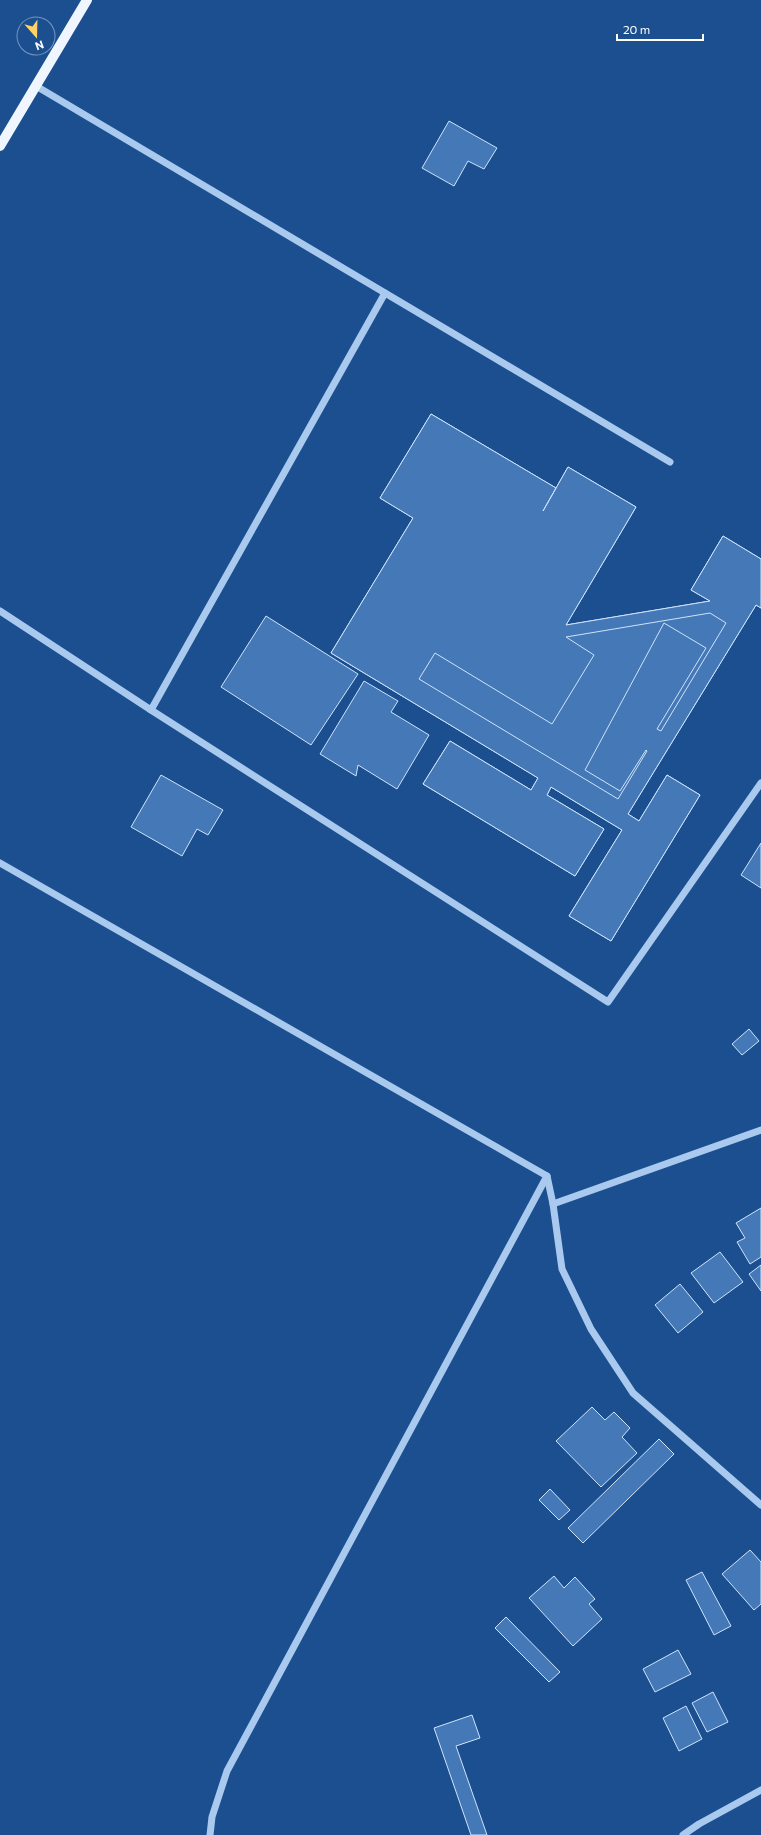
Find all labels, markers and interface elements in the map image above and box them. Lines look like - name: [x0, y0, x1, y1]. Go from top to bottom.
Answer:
- north arrow: [16, 16, 56, 56]
- scale bar: [617, 16, 703, 42]
- text: 20 m: [623, 22, 650, 36]
- text: N: [33, 38, 46, 53]

